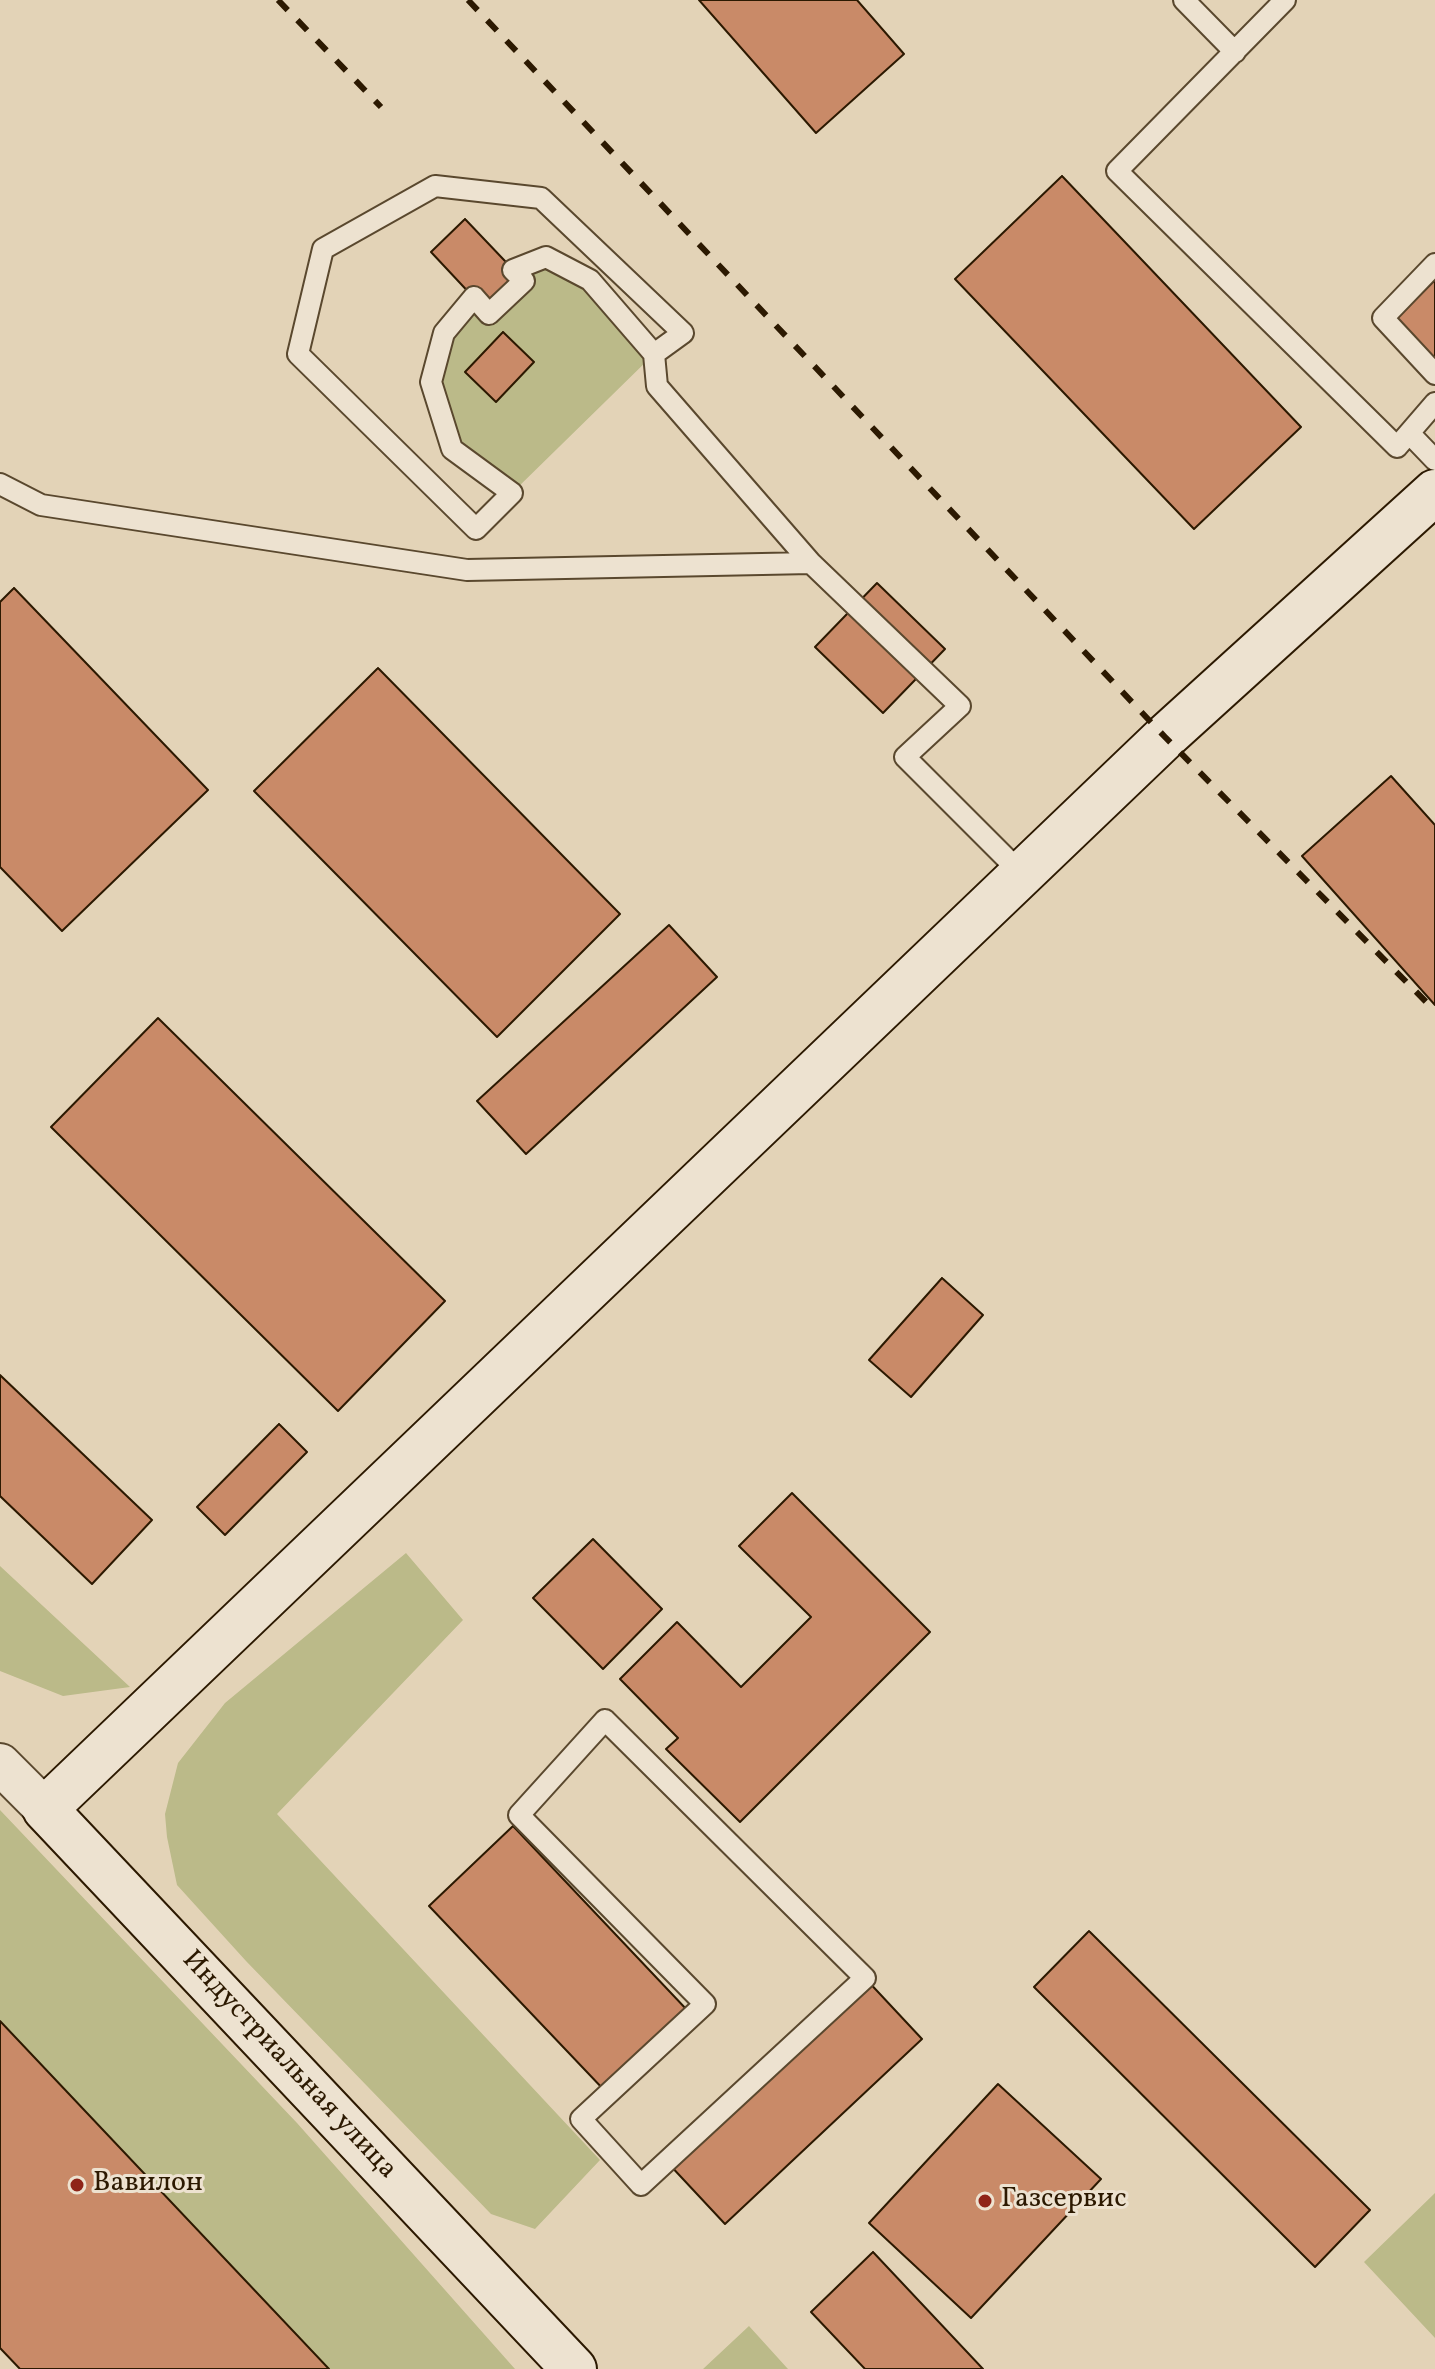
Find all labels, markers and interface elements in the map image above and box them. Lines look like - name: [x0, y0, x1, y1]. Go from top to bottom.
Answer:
- street label: Индустриальная улица: [173, 1945, 403, 2187]
- place label: Вавилон: [93, 2168, 203, 2202]
- marker: Вавилон: [68, 2176, 86, 2194]
- place label: Газсервис: [1001, 2184, 1127, 2218]
- marker: Газсервис: [976, 2192, 994, 2210]

